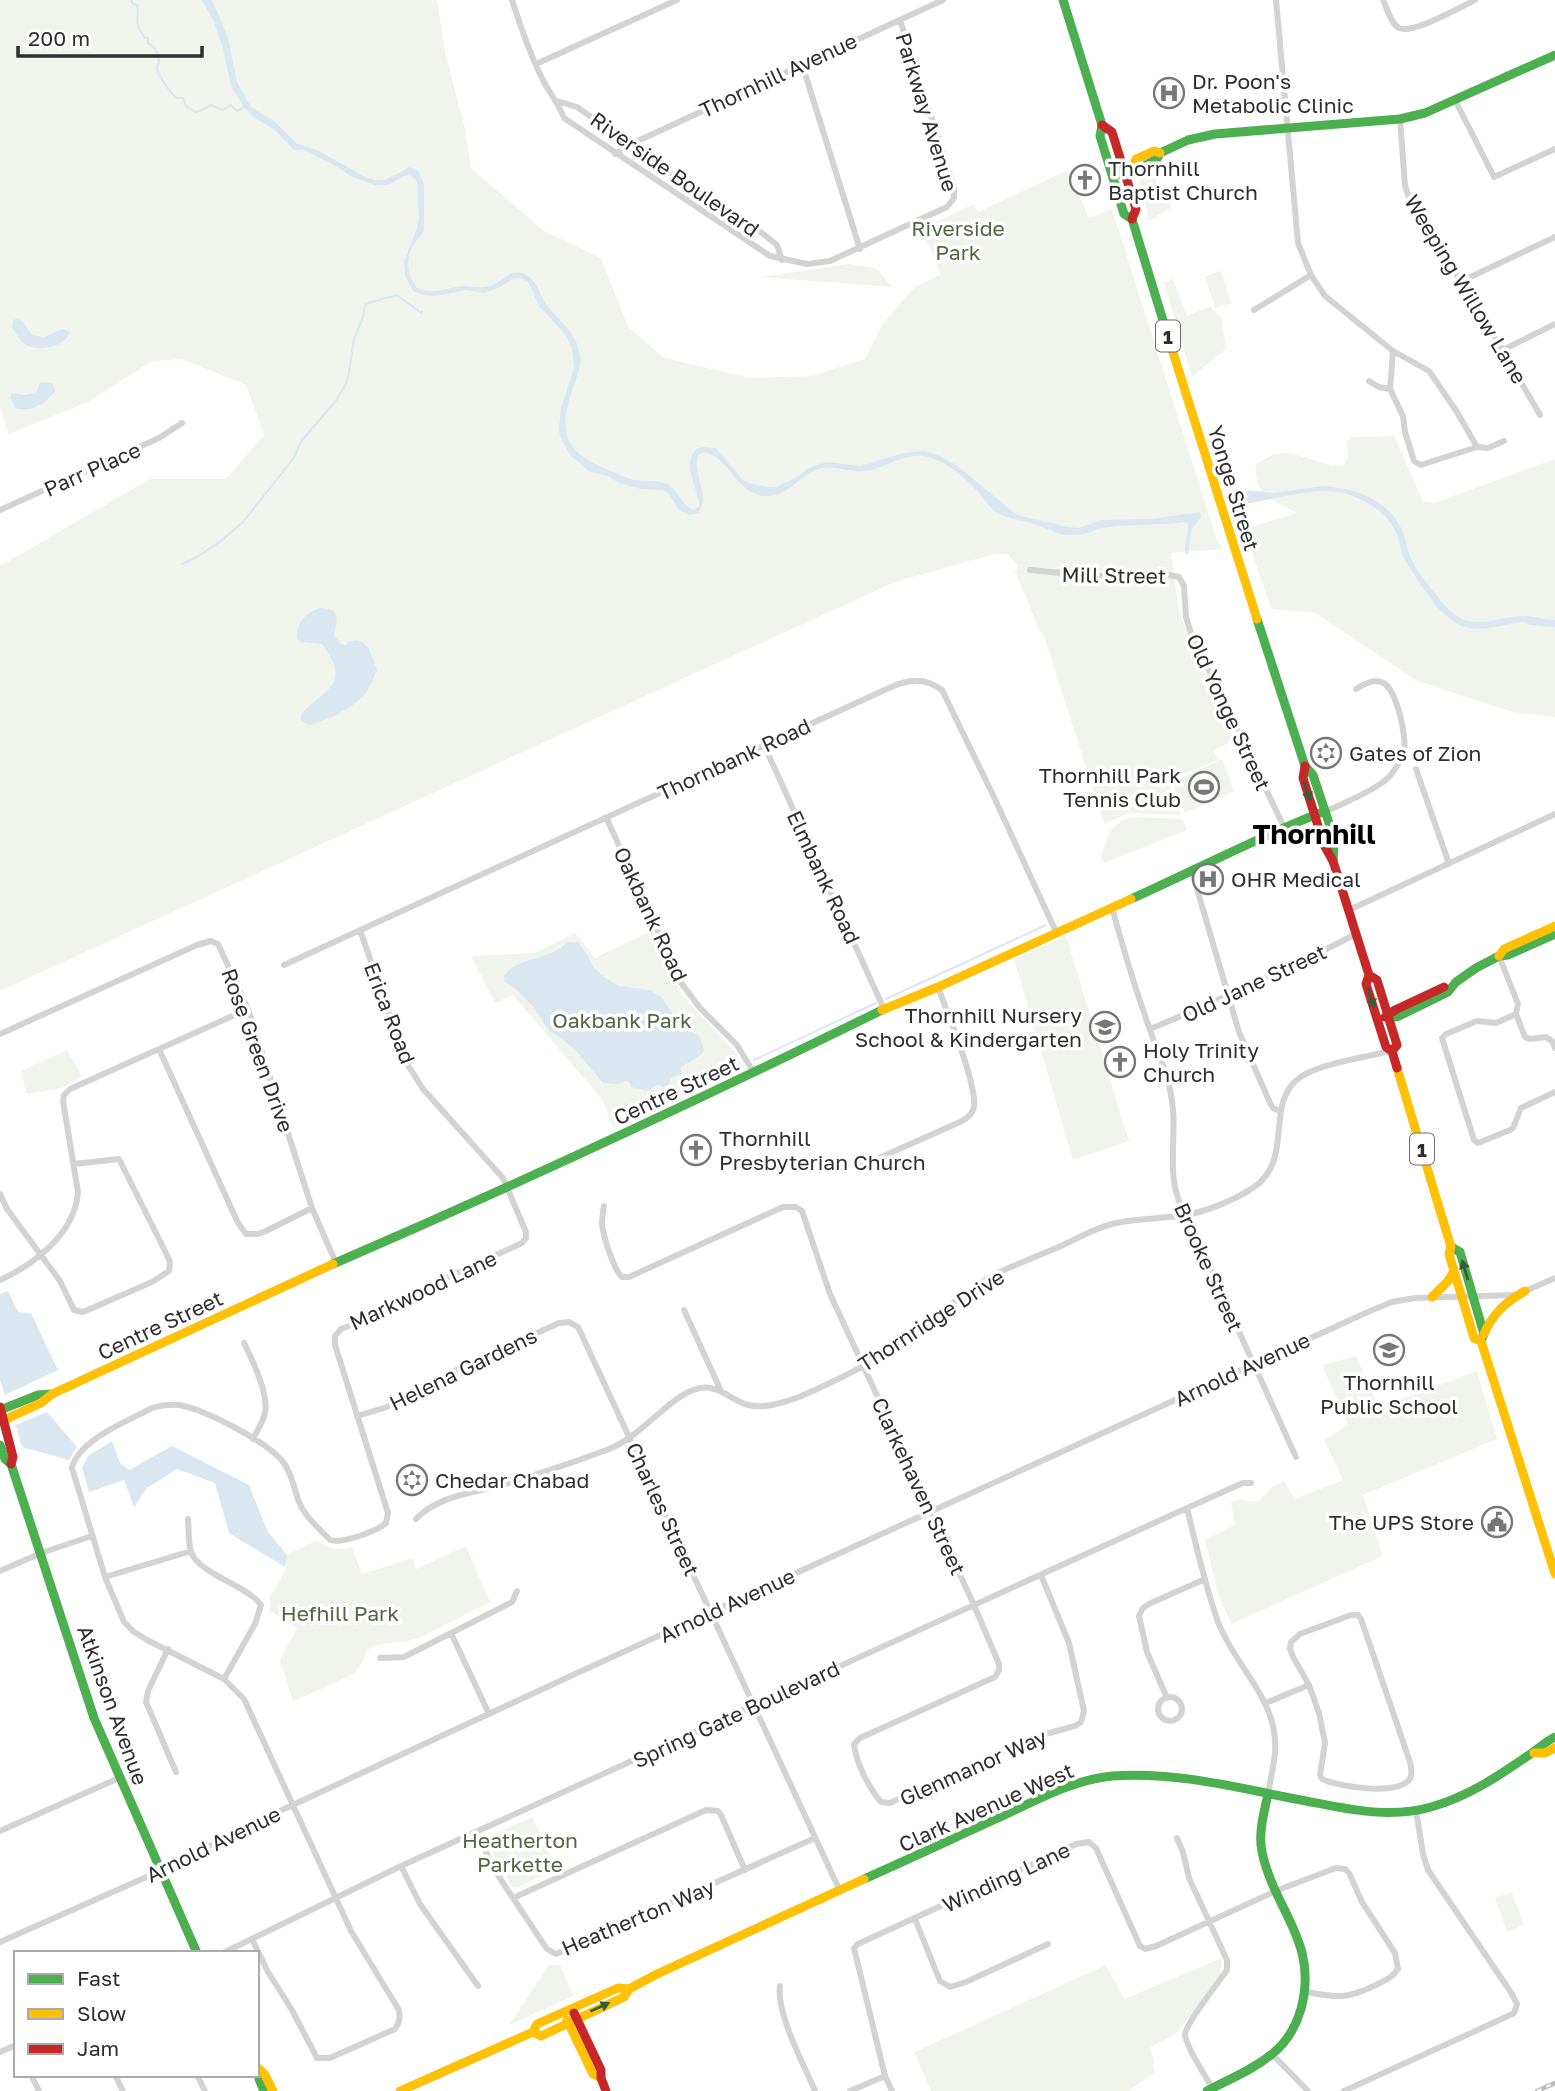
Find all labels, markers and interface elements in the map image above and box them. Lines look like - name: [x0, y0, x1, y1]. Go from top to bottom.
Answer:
- scale bar: [18, 14, 201, 58]
- text: 200 m: [28, 25, 90, 51]
- street label: Thornhill Avenue: [695, 27, 861, 123]
- street label: Parkway Avenue: [890, 29, 964, 195]
- place label: Dr. Poon's Metabolic Clinic: [1192, 68, 1354, 118]
- hospital icon: Dr. Poon's Metabolic Clinic: [1152, 76, 1186, 110]
- street label: Riverside Boulevard: [586, 106, 764, 242]
- place label: Thornhill Baptist Church: [1108, 155, 1258, 205]
- church icon: Thornhill Baptist Church: [1068, 163, 1102, 197]
- street label: Weeping Willow Lane: [1399, 190, 1533, 388]
- park label: Riverside Park: [911, 215, 1005, 265]
- road number: 1: [1156, 320, 1180, 352]
- street label: Yonge Street: [1203, 422, 1265, 554]
- street label: Parr Place: [40, 436, 144, 502]
- street label: Mill Street: [1062, 561, 1166, 589]
- street label: Old Yonge Street: [1181, 629, 1277, 795]
- street label: Thornbank Road: [653, 712, 815, 806]
- synagogue icon: Gates of Zion: [1309, 736, 1343, 770]
- place label: Gates of Zion: [1349, 740, 1481, 766]
- place label: Thornhill Park Tennis Club: [1039, 762, 1181, 812]
- sports icon: Thornhill Park Tennis Club: [1187, 770, 1221, 804]
- one-way arrow: [1302, 780, 1312, 801]
- street label: Elmbank Road: [782, 806, 866, 948]
- district label: Thornhill: [1252, 817, 1376, 850]
- street label: Oakbank Road: [608, 843, 694, 985]
- hospital icon: OHR Medical: [1191, 862, 1225, 896]
- place label: OHR Medical: [1231, 866, 1361, 892]
- street label: Old Jane Street: [1178, 938, 1330, 1028]
- street label: Erica Road: [359, 959, 421, 1067]
- street label: Rose Green Drive: [216, 964, 300, 1136]
- one-way arrow: [1366, 987, 1376, 1008]
- place label: Thornhill Nursery School & Kindergarten: [855, 1002, 1082, 1052]
- park label: Oakbank Park: [552, 1007, 692, 1033]
- school or university icon: Thornhill Nursery School & Kindergarten: [1088, 1010, 1122, 1044]
- place label: Holy Trinity Church: [1143, 1037, 1259, 1087]
- church icon: Holy Trinity Church: [1103, 1045, 1137, 1079]
- street label: Centre Street: [609, 1050, 743, 1130]
- place label: Thornhill Presbyterian Church: [719, 1125, 926, 1175]
- church icon: Thornhill Presbyterian Church: [679, 1133, 713, 1167]
- road number: 1: [1410, 1134, 1434, 1164]
- street label: Brooke Street: [1169, 1199, 1249, 1335]
- street label: Markwood Lane: [345, 1245, 501, 1335]
- one-way arrow: [1460, 1259, 1470, 1280]
- street label: Thornridge Drive: [853, 1263, 1009, 1377]
- street label: Centre Street: [93, 1285, 227, 1365]
- street label: Helena Gardens: [385, 1322, 541, 1416]
- street label: Arnold Avenue: [1170, 1326, 1314, 1412]
- school or university icon: Thornhill Public School: [1372, 1333, 1406, 1367]
- place label: Thornhill Public School: [1320, 1369, 1458, 1419]
- street label: Clarkehaven Street: [866, 1393, 972, 1579]
- street label: Charles Street: [621, 1438, 705, 1580]
- synagogue icon: Chedar Chabad: [395, 1463, 429, 1497]
- place label: Chedar Chabad: [435, 1467, 589, 1493]
- public building icon: The UPS Store: [1480, 1505, 1514, 1539]
- place label: The UPS Store: [1329, 1509, 1474, 1535]
- street label: Arnold Avenue: [655, 1562, 799, 1648]
- park label: Hefhill Park: [281, 1600, 399, 1626]
- street label: Atkinson Avenue: [72, 1622, 154, 1788]
- street label: Spring Gate Boulevard: [629, 1655, 843, 1773]
- street label: Glenmanor Way: [895, 1723, 1051, 1811]
- street label: Clark Avenue West: [895, 1757, 1077, 1857]
- street label: Arnold Avenue: [141, 1800, 285, 1888]
- park label: Heatherton Parkette: [462, 1827, 578, 1877]
- street label: Winding Lane: [938, 1836, 1074, 1918]
- street label: Heatherton Way: [558, 1873, 719, 1961]
- legend: [14, 1951, 259, 2077]
- text: Fast: [77, 1965, 120, 1991]
- text: Slow: [77, 2000, 126, 2026]
- one-way arrow: [590, 2002, 610, 2013]
- text: Jam: [77, 2035, 119, 2061]

